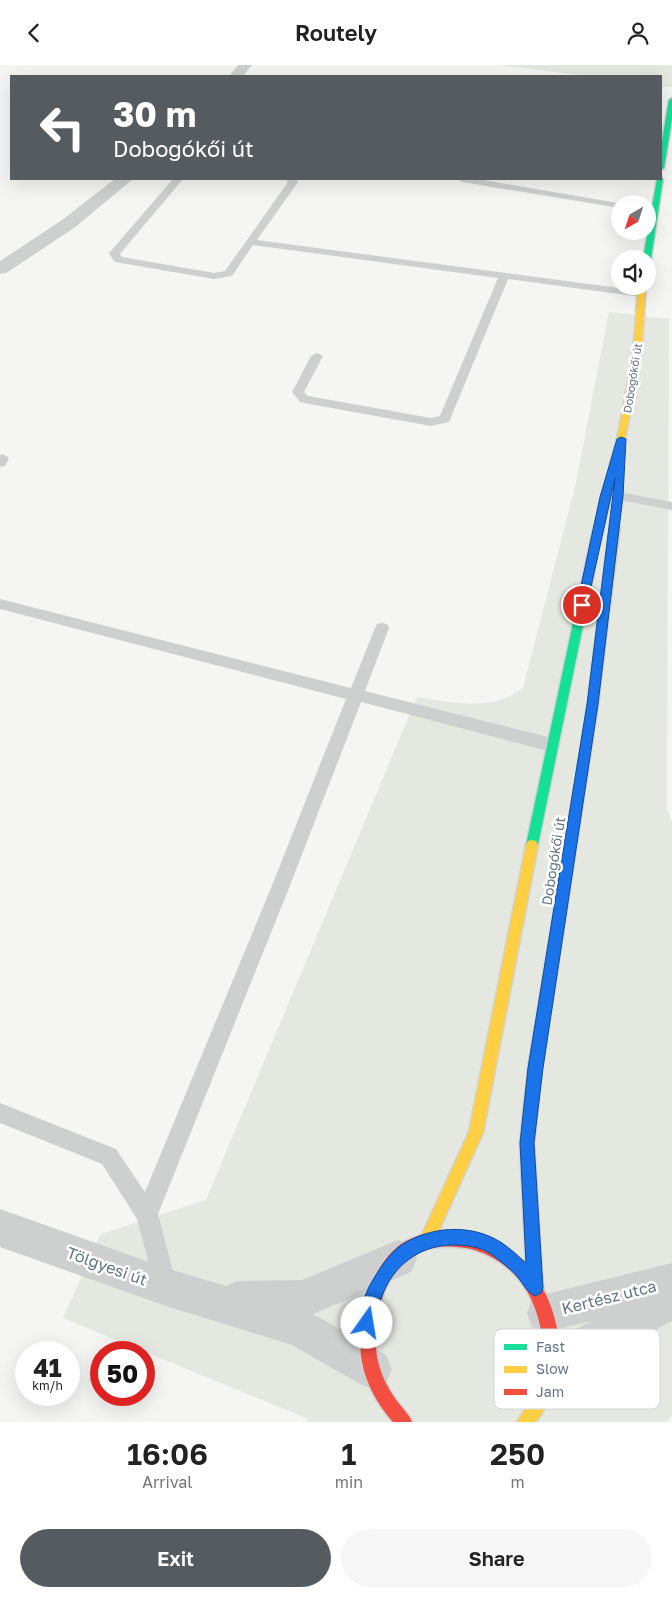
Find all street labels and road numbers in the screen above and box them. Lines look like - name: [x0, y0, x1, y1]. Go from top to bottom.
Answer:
- street label: Dobogókői út: [620, 342, 644, 414]
- street label: Dobogókői út: [538, 815, 568, 907]
- street label: Tölgyesi út: [64, 1242, 150, 1290]
- street label: Kertész utca: [560, 1276, 658, 1318]

